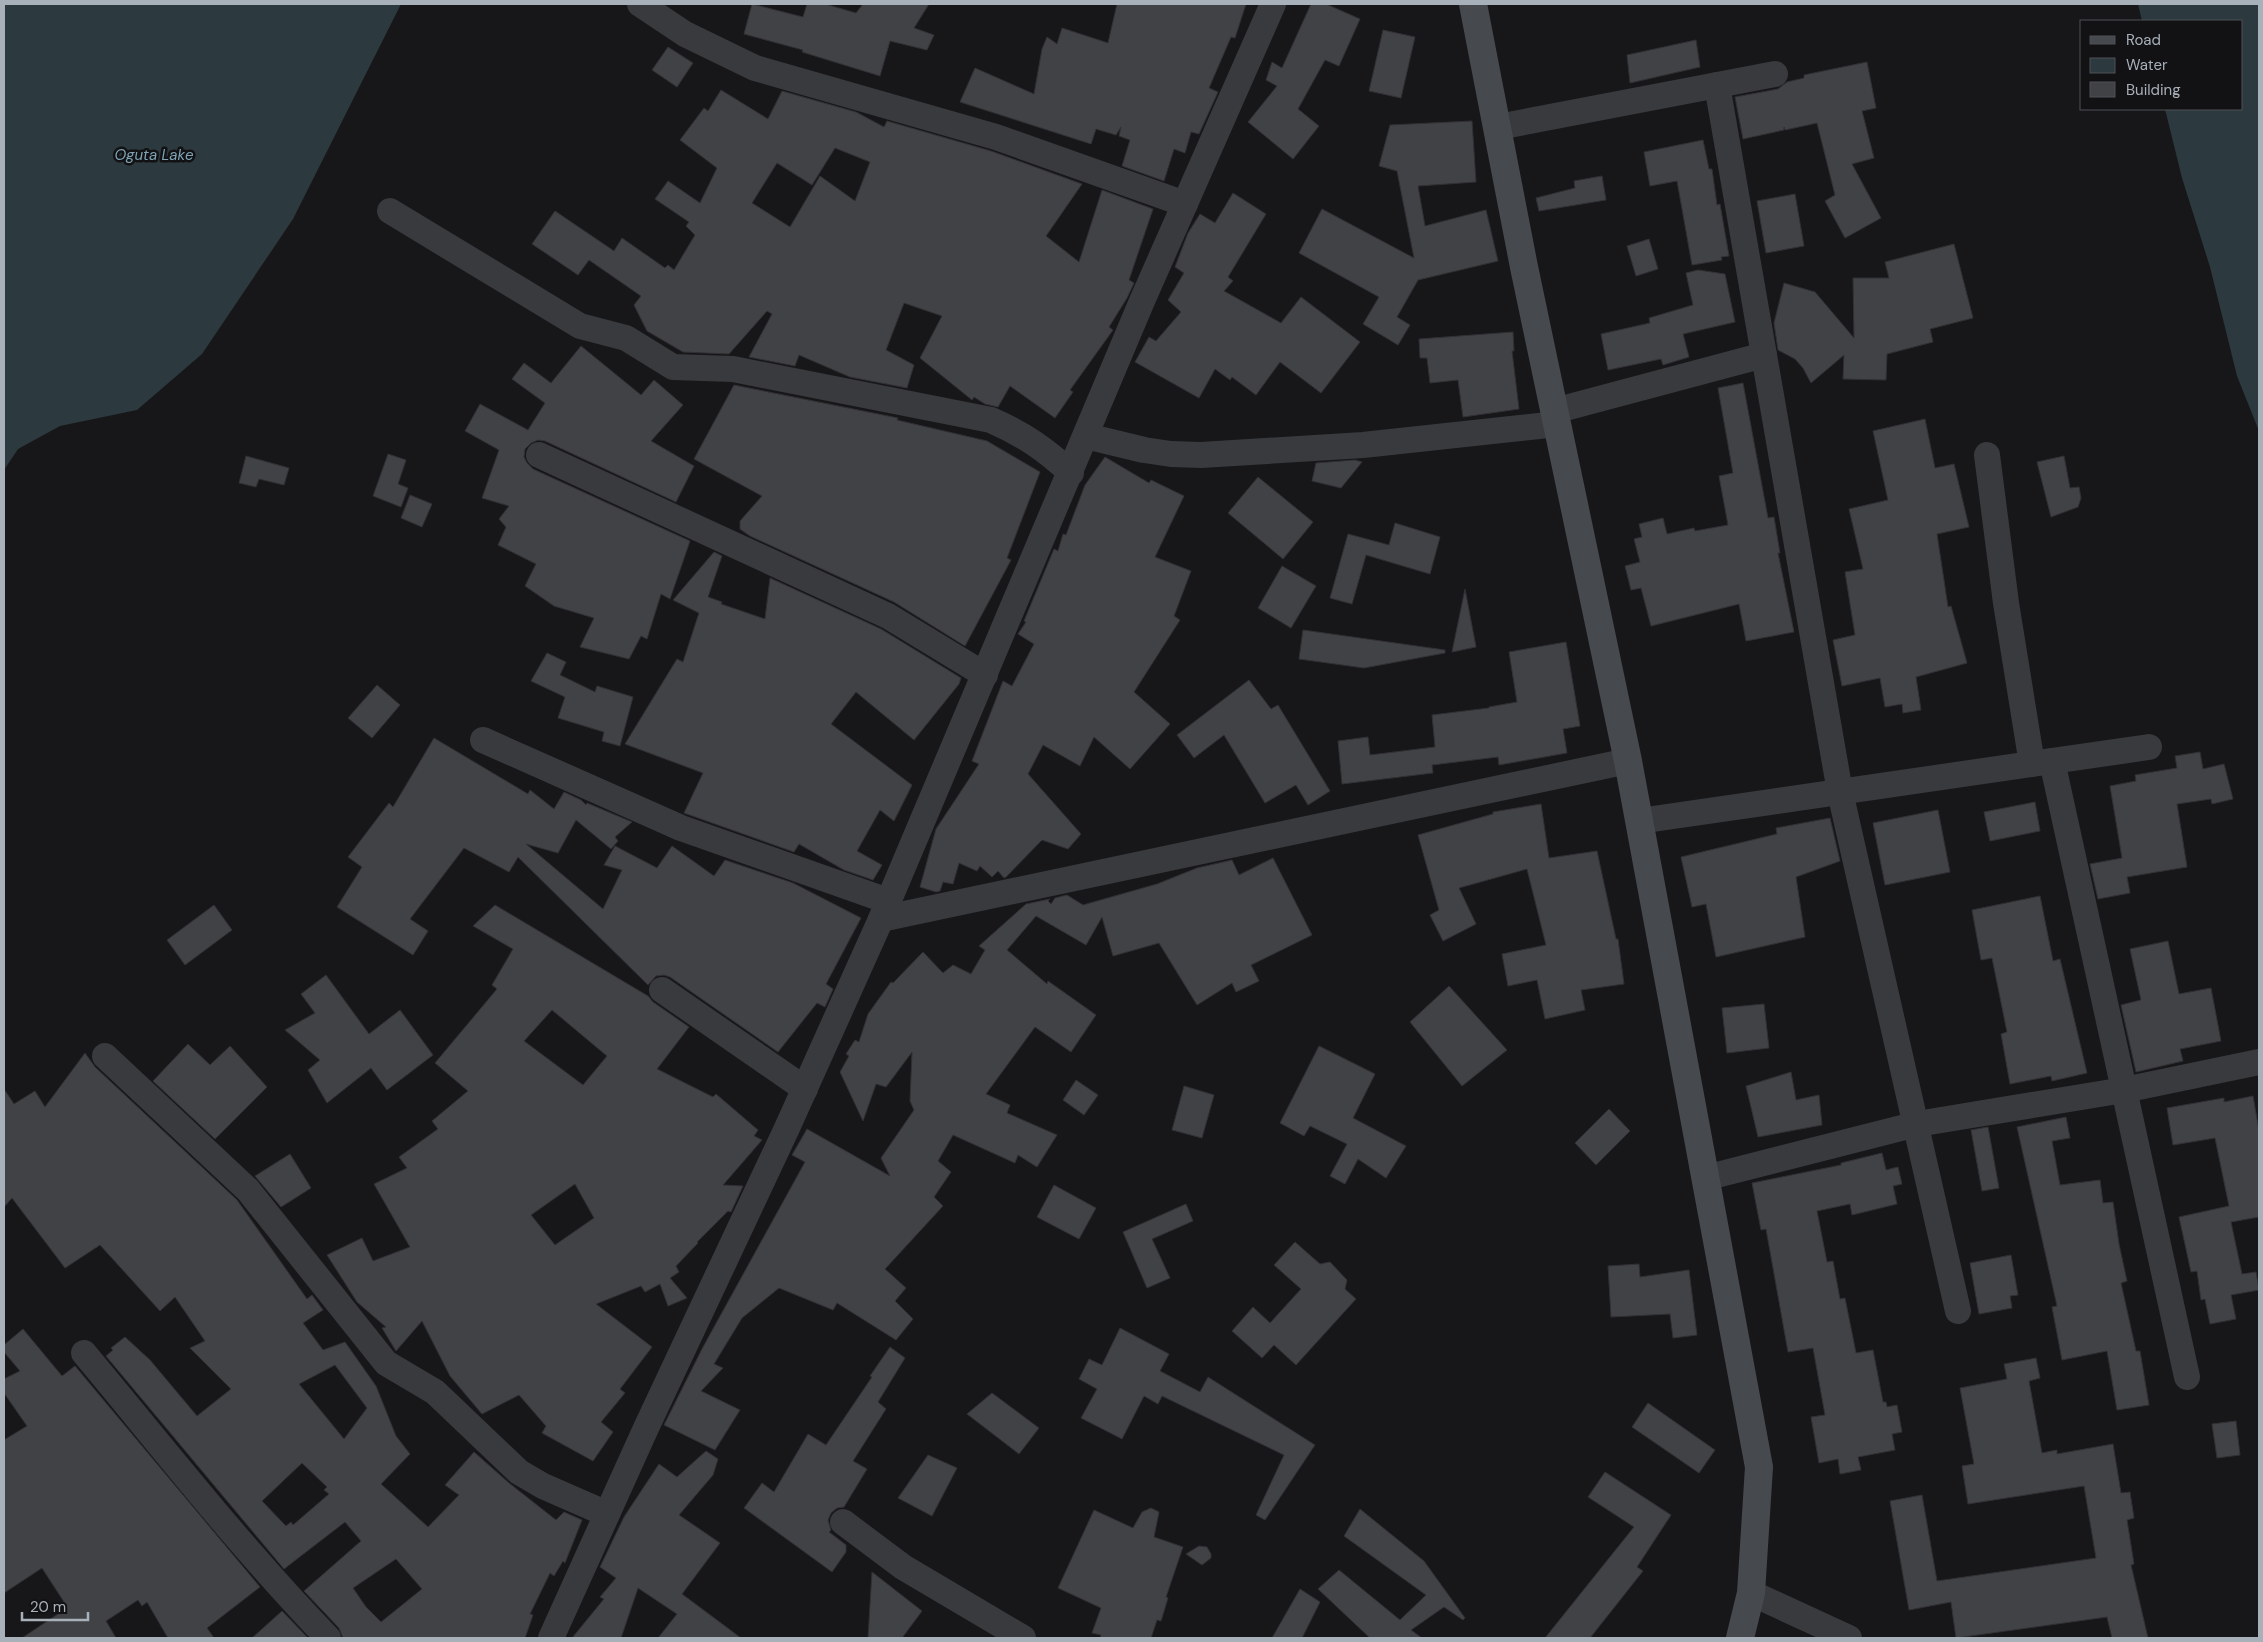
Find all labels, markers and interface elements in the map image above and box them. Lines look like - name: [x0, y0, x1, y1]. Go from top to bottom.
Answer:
- legend: [2080, 20, 2243, 110]
- text: Road: [2126, 30, 2161, 50]
- text: Water: [2126, 55, 2168, 75]
- text: Building: [2126, 80, 2181, 100]
- water label: Oguta Lake: [114, 145, 194, 165]
- scale bar: [22, 1590, 89, 1622]
- text: 20 m: [30, 1597, 66, 1617]

